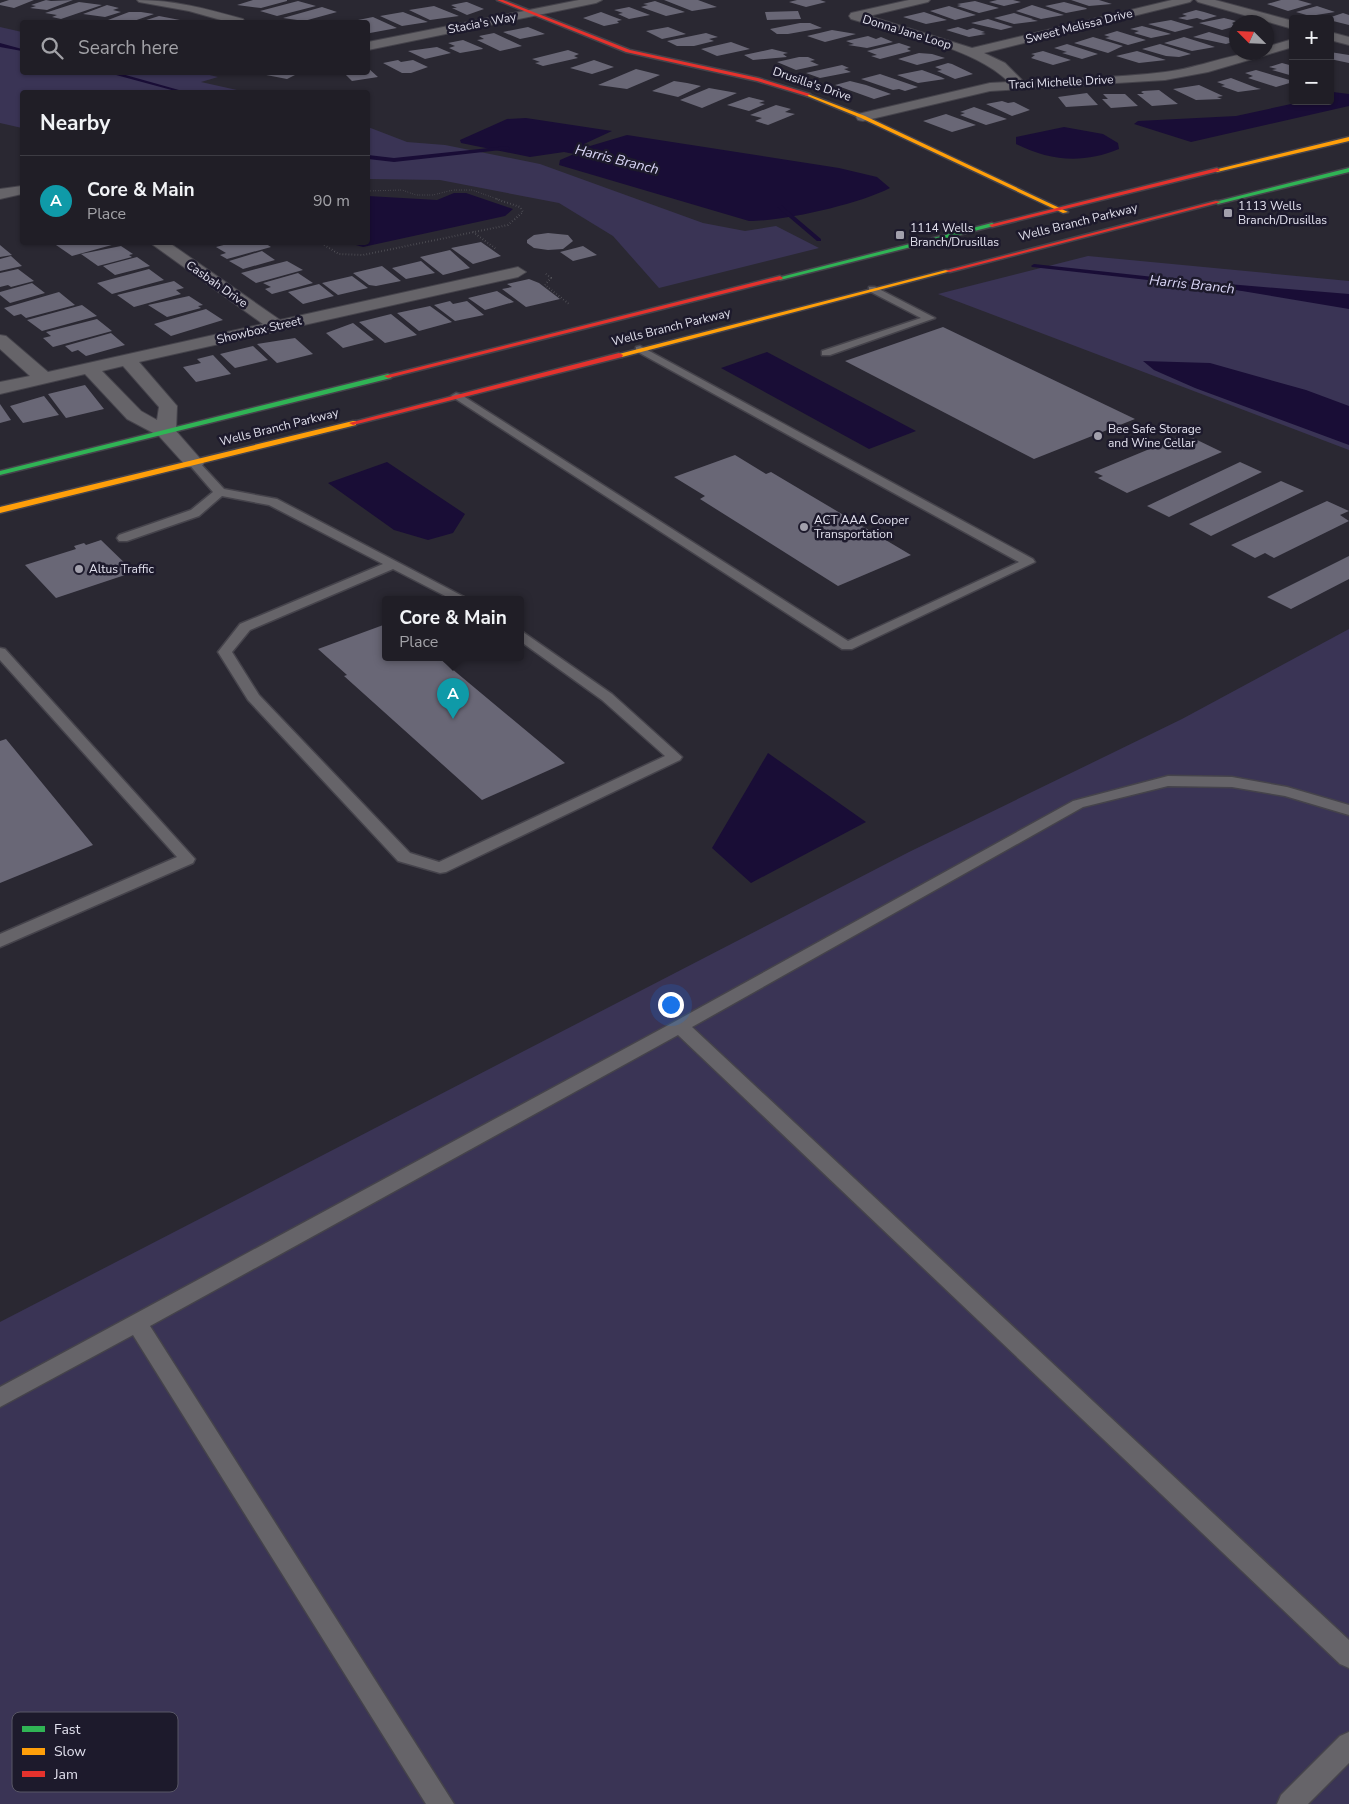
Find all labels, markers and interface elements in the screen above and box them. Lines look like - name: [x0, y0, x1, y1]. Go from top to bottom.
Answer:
- street label: Sweet Melissa Drive: [1024, 5, 1134, 47]
- street label: Stacia's Way: [447, 8, 518, 37]
- street label: Donna Jane Loop: [861, 11, 953, 53]
- north arrow: [1229, 15, 1274, 60]
- map controls: [1289, 15, 1334, 105]
- button: +: [1289, 15, 1334, 60]
- search box: [20, 20, 370, 75]
- icon: search: [38, 34, 66, 62]
- text: Search here: [78, 35, 179, 61]
- button: −: [1289, 60, 1334, 105]
- street label: Drusilla's Drive: [771, 63, 853, 105]
- street label: Traci Michelle Drive: [1008, 71, 1114, 93]
- text: Nearby: [40, 109, 110, 137]
- water label: Harris Branch: [573, 140, 661, 179]
- text: Core & Main: [87, 177, 195, 203]
- text: A: [50, 190, 62, 212]
- text: 90 m: [313, 190, 350, 212]
- place label: 1113 Wells Branch/Drusillas: [1238, 198, 1327, 228]
- street label: Wells Branch Parkway: [1017, 199, 1140, 245]
- text: Place: [87, 203, 126, 225]
- marker: 1113 Wells Branch/Drusillas: [1222, 207, 1234, 219]
- place label: 1114 Wells Branch/Drusillas: [910, 220, 999, 250]
- marker: 1114 Wells Branch/Drusillas: [894, 229, 906, 241]
- street label: Casbah Drive: [183, 257, 251, 311]
- water label: Harris Branch: [1148, 271, 1236, 298]
- street label: Wells Branch Parkway: [610, 304, 733, 350]
- street label: Showbox Street: [215, 312, 304, 348]
- street label: Wells Branch Parkway: [218, 404, 341, 450]
- place label: Bee Safe Storage and Wine Cellar: [1108, 421, 1201, 451]
- marker: Bee Safe Storage and Wine Cellar: [1092, 430, 1104, 442]
- place label: ACT AAA Cooper Transportation: [814, 512, 910, 542]
- marker: ACT AAA Cooper Transportation: [798, 521, 810, 533]
- place label: Altus Traffic: [89, 561, 154, 577]
- marker: Altus Traffic: [73, 563, 85, 575]
- popup: [382, 596, 524, 661]
- text: Core & Main: [399, 605, 507, 631]
- text: Place: [399, 631, 438, 653]
- pin: A: [437, 678, 469, 719]
- your location: [658, 992, 684, 1018]
- legend: [12, 1712, 178, 1792]
- text: Fast: [54, 1720, 80, 1739]
- text: Slow: [54, 1742, 86, 1761]
- text: Jam: [53, 1765, 78, 1784]

